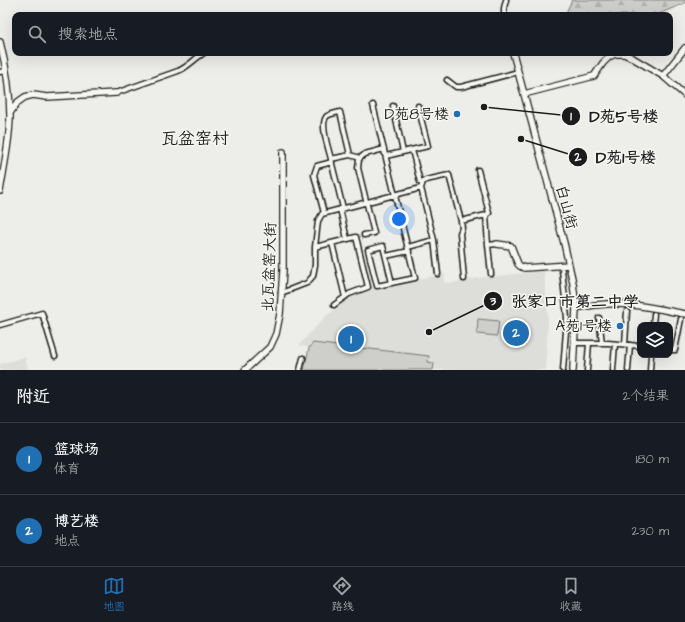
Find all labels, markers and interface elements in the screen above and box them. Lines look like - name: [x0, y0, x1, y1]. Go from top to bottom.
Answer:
- search box: [12, 12, 673, 56]
- icon: search: [26, 23, 48, 45]
- text: 搜索地点: [58, 24, 118, 45]
- callout: D苑5号楼: [561, 102, 667, 130]
- place label: D苑8号楼: [385, 104, 449, 125]
- text: D苑5号楼: [589, 106, 659, 128]
- text: 1: [570, 108, 572, 125]
- marker: D苑8号楼: [452, 109, 462, 119]
- district label: 瓦盆窑村: [161, 127, 229, 151]
- callout: D苑1号楼: [568, 143, 664, 171]
- text: D苑1号楼: [596, 147, 656, 169]
- text: 2: [574, 149, 582, 166]
- street label: 白山街: [551, 183, 582, 232]
- your location: [389, 209, 409, 229]
- street label: 北瓦盆窑大街: [257, 222, 282, 312]
- callout: 张家口市第二中学: [483, 287, 647, 315]
- text: 张家口市第二中学: [511, 291, 639, 313]
- text: 3: [489, 293, 497, 310]
- place label: A苑1号楼: [555, 316, 612, 337]
- pin: 2: [503, 318, 529, 348]
- marker: A苑1号楼: [615, 321, 625, 331]
- map controls: [637, 322, 673, 358]
- button: layers: [637, 322, 673, 358]
- pin: 1: [338, 324, 364, 354]
- text: 附近: [16, 385, 50, 409]
- text: 2个结果: [623, 387, 669, 405]
- text: 篮球场: [54, 439, 99, 460]
- text: 1: [28, 450, 30, 468]
- text: 180 m: [635, 450, 669, 468]
- text: 体育: [54, 460, 80, 478]
- text: 博艺楼: [54, 511, 99, 532]
- text: 2: [25, 522, 33, 540]
- text: 230 m: [631, 522, 669, 540]
- text: 地点: [54, 532, 80, 550]
- tab: 地图: [103, 575, 125, 614]
- tab: 路线: [331, 575, 353, 614]
- tab: 收藏: [560, 575, 582, 614]

